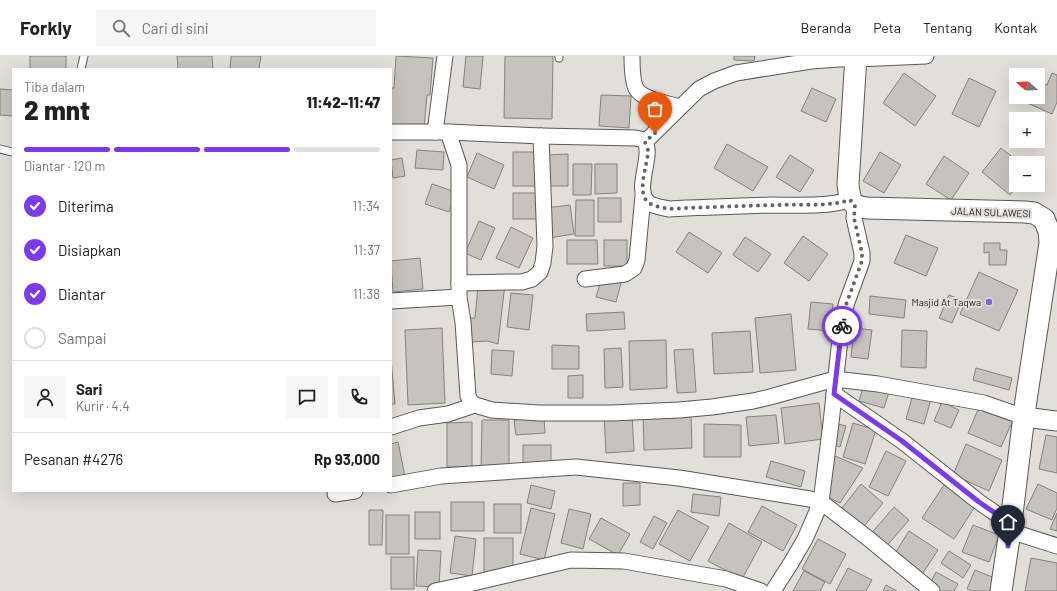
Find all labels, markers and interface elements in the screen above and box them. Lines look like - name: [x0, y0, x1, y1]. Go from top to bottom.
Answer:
- search box: [96, 10, 376, 46]
- text: Forkly: [20, 16, 72, 39]
- icon: search: [110, 17, 132, 39]
- text: Cari di sini: [142, 19, 209, 37]
- text: Beranda: [801, 19, 851, 36]
- text: Peta: [873, 19, 901, 36]
- text: Tentang: [923, 19, 972, 36]
- text: Kontak: [994, 19, 1037, 36]
- north arrow: [1009, 68, 1045, 104]
- map controls: [1009, 68, 1045, 192]
- text: Tiba dalam: [24, 79, 85, 95]
- pin: [638, 92, 672, 133]
- text: 11:42–11:47: [306, 93, 380, 111]
- text: 2 mnt: [24, 94, 90, 125]
- icon: bag: [644, 98, 666, 120]
- button: +: [1009, 112, 1045, 148]
- button: −: [1009, 156, 1045, 192]
- text: Diantar · 120 m: [24, 158, 105, 174]
- icon: check: [24, 195, 46, 217]
- text: Diterima: [58, 197, 114, 215]
- text: 11:34: [353, 198, 380, 214]
- street label: JALAN SULAWESI: [951, 205, 1031, 219]
- icon: check: [24, 239, 46, 261]
- text: Disiapkan: [58, 241, 121, 259]
- text: 11:37: [354, 242, 380, 258]
- icon: check: [24, 283, 46, 305]
- text: Diantar: [58, 285, 105, 303]
- text: 11:38: [353, 286, 380, 302]
- place label: Masjid At Taqwa: [912, 296, 981, 308]
- marker: Masjid At Taqwa: [984, 297, 994, 307]
- courier: [822, 306, 862, 346]
- icon: bike: [831, 315, 853, 337]
- text: Sampai: [58, 329, 107, 347]
- button: person: [24, 376, 66, 418]
- button: chat: [286, 376, 328, 418]
- button: phone: [338, 376, 380, 418]
- text: Sari: [76, 380, 102, 398]
- text: Kurir · 4.4: [76, 398, 130, 414]
- text: Pesanan #4276: [24, 450, 123, 468]
- text: Rp 93,000: [314, 450, 380, 468]
- pin: [991, 505, 1025, 546]
- icon: home: [997, 511, 1019, 533]

